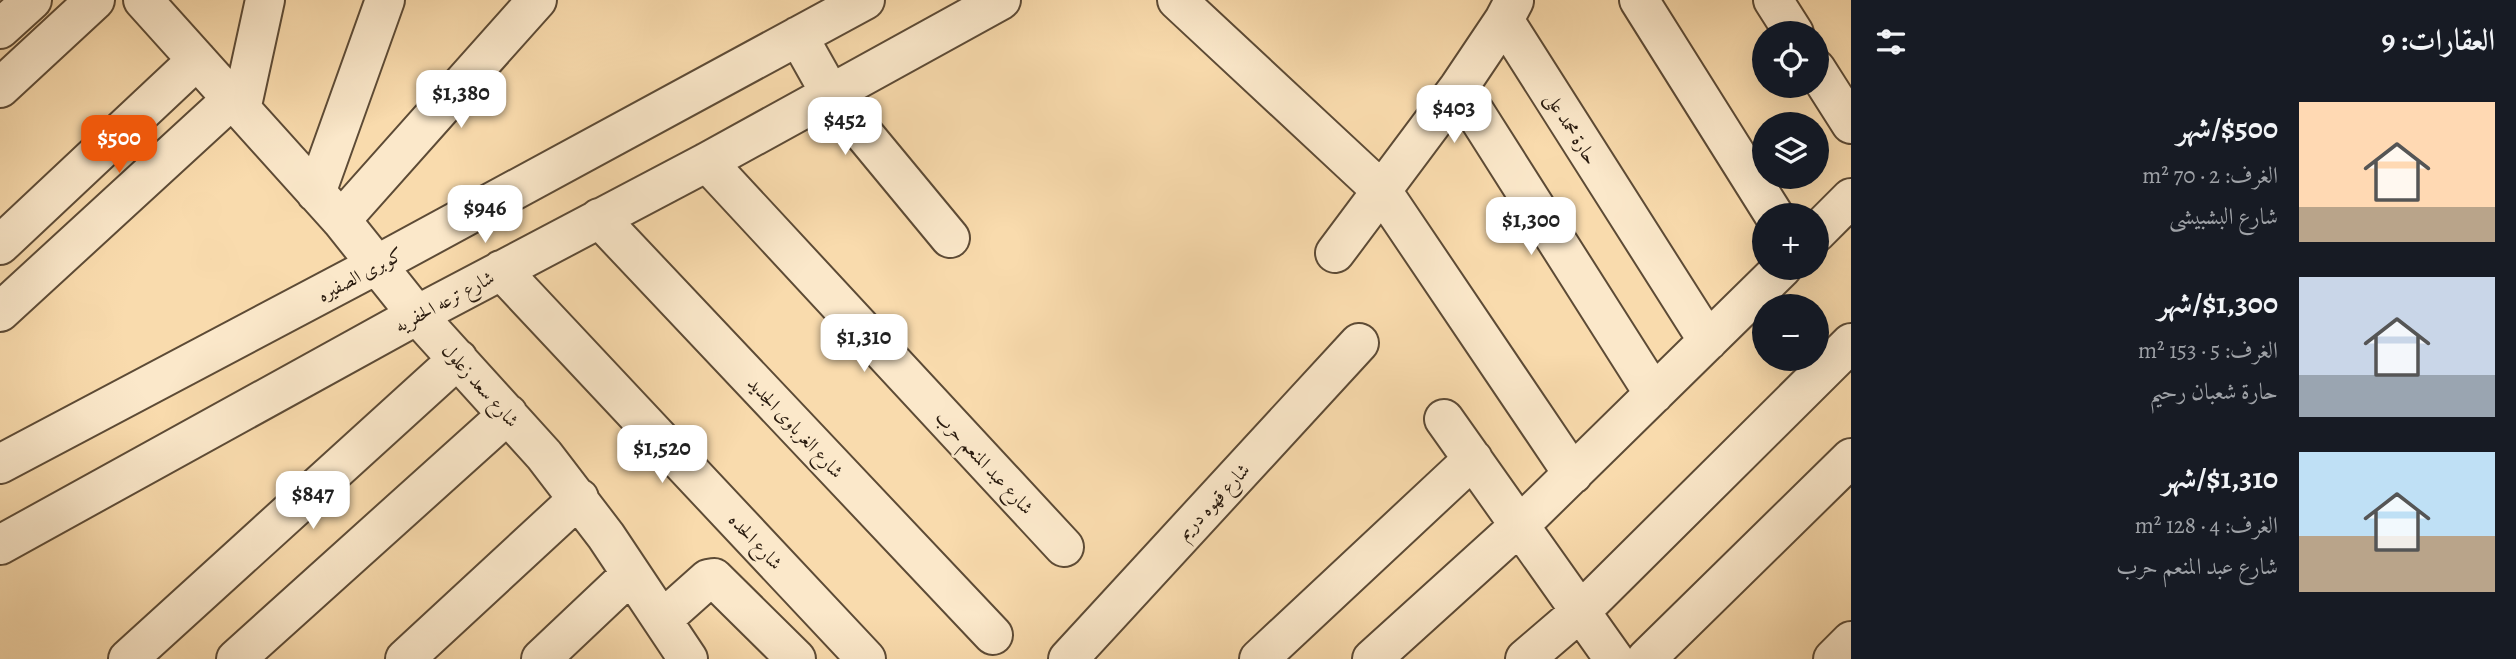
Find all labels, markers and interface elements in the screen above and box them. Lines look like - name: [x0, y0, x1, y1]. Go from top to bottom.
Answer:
- text: العقارات: 9: [2382, 20, 2495, 60]
- map controls: [1752, 21, 1829, 371]
- button: locate: [1752, 21, 1829, 98]
- icon: filters: [1872, 23, 1910, 61]
- pin: $1,380: [404, 71, 518, 130]
- text: $1,380: [432, 77, 490, 108]
- pin: $403: [1413, 86, 1495, 145]
- street label: حارة محمد على: [1538, 87, 1604, 170]
- text: $403: [1433, 92, 1476, 123]
- pin: $452: [804, 97, 886, 157]
- text: $452: [824, 104, 866, 135]
- text: $500/شهر: [2177, 108, 2278, 148]
- button: layers: [1752, 112, 1829, 189]
- pin: $500: [78, 116, 160, 175]
- text: $500: [97, 122, 141, 153]
- icon: home: [2355, 130, 2439, 214]
- text: الغرف: 2 · 70 m²: [2142, 160, 2278, 191]
- pin: $946: [444, 186, 526, 245]
- text: $946: [464, 192, 506, 223]
- pin: $1,300: [1474, 198, 1588, 257]
- text: شارع البشبيشى: [2169, 201, 2278, 232]
- button: +: [1752, 203, 1829, 280]
- text: $1,300: [1502, 204, 1560, 235]
- street label: كوبرى الصفيره: [313, 241, 408, 308]
- street label: شارع ترعه الحفريه: [390, 265, 500, 341]
- text: $1,300/شهر: [2158, 283, 2278, 323]
- button: −: [1752, 294, 1829, 371]
- icon: home: [2355, 305, 2439, 389]
- pin: $1,310: [807, 314, 921, 374]
- text: $1,310: [837, 321, 891, 352]
- text: الغرف: 5 · 153 m²: [2138, 335, 2278, 366]
- street label: شارع سعد زعلول: [434, 338, 525, 435]
- street label: شارع الغرباوى الجديد: [740, 371, 849, 486]
- text: حارة شعبان رحيم: [2149, 376, 2278, 407]
- street label: شارع عبد المنعم حرب: [926, 405, 1039, 524]
- pin: $1,520: [605, 426, 719, 485]
- text: $1,520: [633, 432, 691, 463]
- street label: شارع قهوه دريم: [1171, 458, 1258, 548]
- text: $1,310/شهر: [2162, 458, 2278, 498]
- pin: $847: [272, 472, 354, 531]
- text: $847: [292, 478, 334, 509]
- icon: home: [2355, 480, 2439, 564]
- street label: شارع الحده: [721, 508, 788, 577]
- text: الغرف: 4 · 128 m²: [2135, 510, 2278, 541]
- text: شارع عبد المنعم حرب: [2116, 551, 2278, 582]

